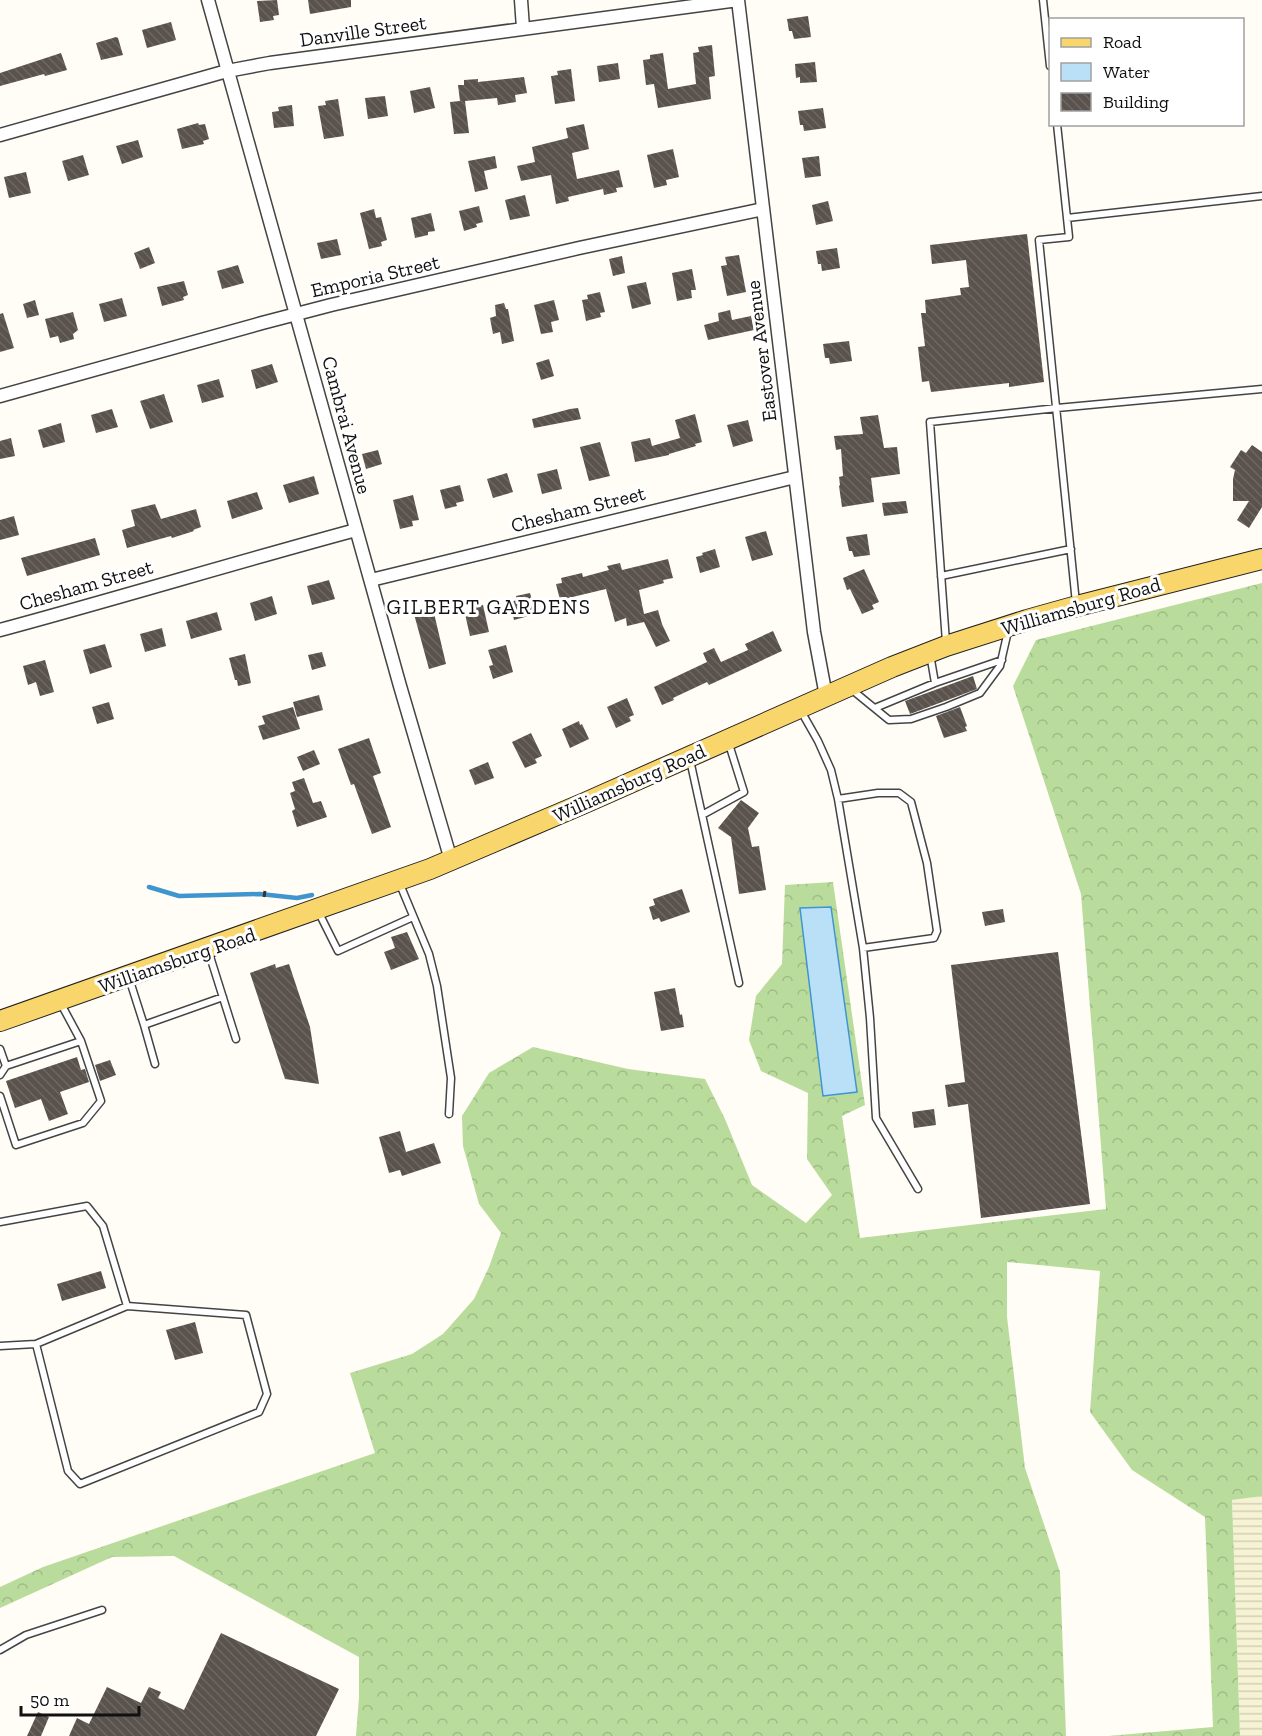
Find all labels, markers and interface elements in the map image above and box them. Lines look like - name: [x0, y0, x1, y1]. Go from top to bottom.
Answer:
- street label: Danville Street: [298, 10, 428, 52]
- legend: [1049, 18, 1244, 126]
- text: Road: [1103, 31, 1142, 53]
- text: Water: [1103, 61, 1150, 83]
- text: Building: [1103, 91, 1169, 113]
- street label: Emporia Street: [308, 249, 442, 302]
- street label: Eastover Avenue: [740, 279, 782, 423]
- street label: Cambrai Avenue: [317, 354, 377, 496]
- street label: Chesham Street: [508, 481, 648, 537]
- street label: Chesham Street: [17, 554, 156, 616]
- street label: Williamsburg Road: [999, 572, 1163, 640]
- district label: GILBERT GARDENS: [387, 594, 591, 619]
- street label: Williamsburg Road: [549, 739, 709, 827]
- street label: Williamsburg Road: [95, 922, 259, 998]
- scale bar: [21, 1679, 140, 1717]
- text: 50 m: [30, 1689, 70, 1711]

